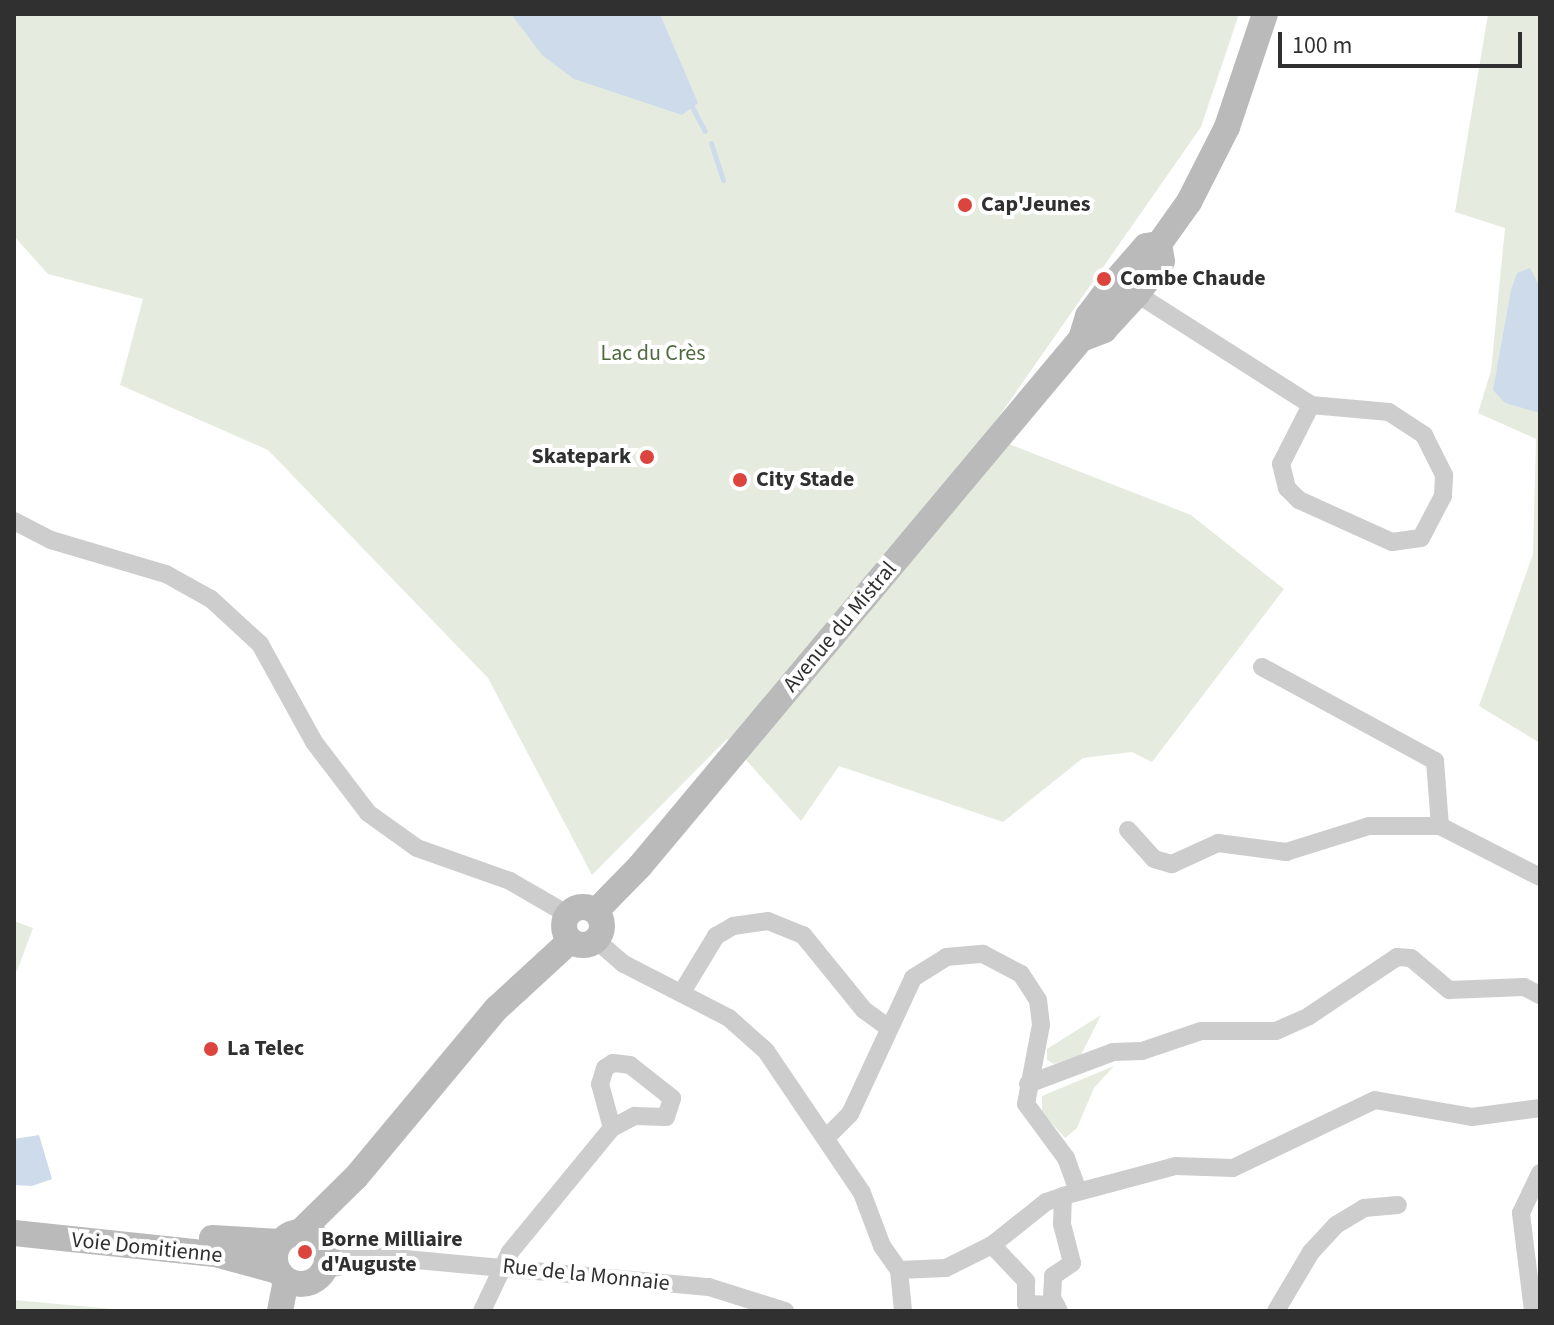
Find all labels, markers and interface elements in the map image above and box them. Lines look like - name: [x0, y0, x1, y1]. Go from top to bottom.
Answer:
- scale bar: [1282, 16, 1526, 66]
- text: 100 m: [1292, 28, 1352, 63]
- place label: Cap'Jeunes: [981, 192, 1091, 218]
- marker: Cap'Jeunes: [956, 196, 974, 214]
- place label: Combe Chaude: [1120, 266, 1266, 292]
- marker: Combe Chaude: [1095, 270, 1113, 288]
- park label: Lac du Crès: [601, 341, 705, 367]
- place label: Skatepark: [532, 444, 631, 470]
- marker: Skatepark: [638, 448, 656, 466]
- place label: City Stade: [756, 467, 854, 493]
- marker: City Stade: [731, 471, 749, 489]
- street label: Avenue du Mistral: [778, 556, 902, 698]
- place label: La Telec: [227, 1036, 304, 1062]
- marker: La Telec: [202, 1040, 220, 1058]
- place label: Borne Milliaire d'Auguste: [321, 1226, 463, 1278]
- street label: Voie Domitienne: [70, 1227, 224, 1269]
- marker: Borne Milliaire d'Auguste: [296, 1243, 314, 1261]
- street label: Rue de la Monnaie: [501, 1253, 671, 1297]

